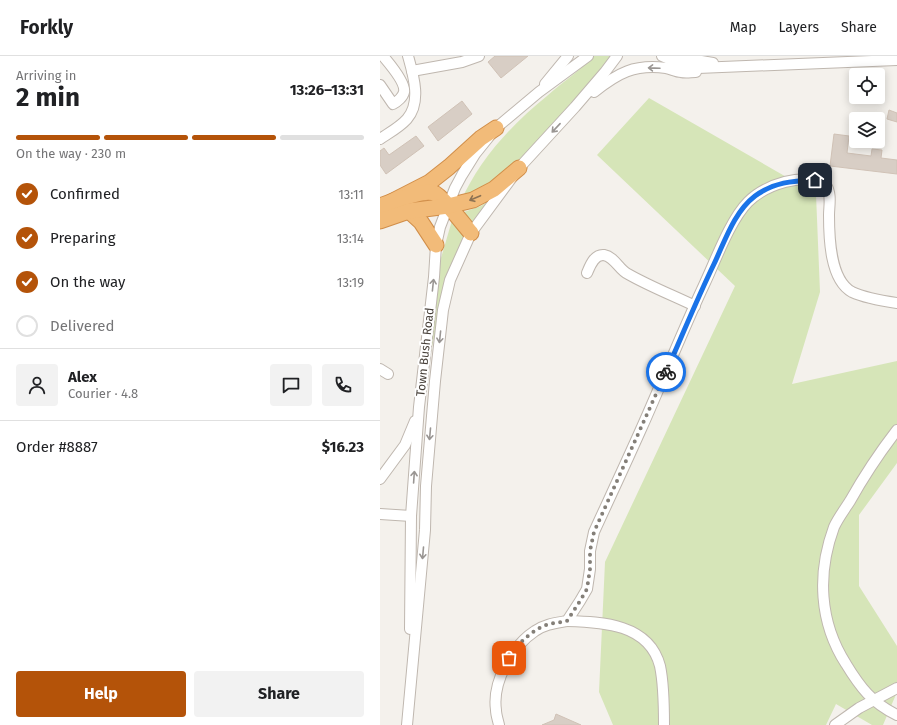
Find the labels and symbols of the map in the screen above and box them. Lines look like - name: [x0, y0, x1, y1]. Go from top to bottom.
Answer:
- one-way arrow: [648, 64, 661, 71]
- one-way arrow: [551, 123, 560, 133]
- pin: [798, 163, 832, 197]
- one-way arrow: [470, 195, 482, 202]
- one-way arrow: [429, 279, 436, 292]
- street label: Town Bush Road: [413, 307, 437, 397]
- one-way arrow: [436, 330, 444, 343]
- courier: [646, 352, 686, 392]
- one-way arrow: [427, 427, 434, 440]
- one-way arrow: [411, 471, 418, 484]
- one-way arrow: [419, 546, 426, 559]
- pin: [492, 641, 526, 675]

